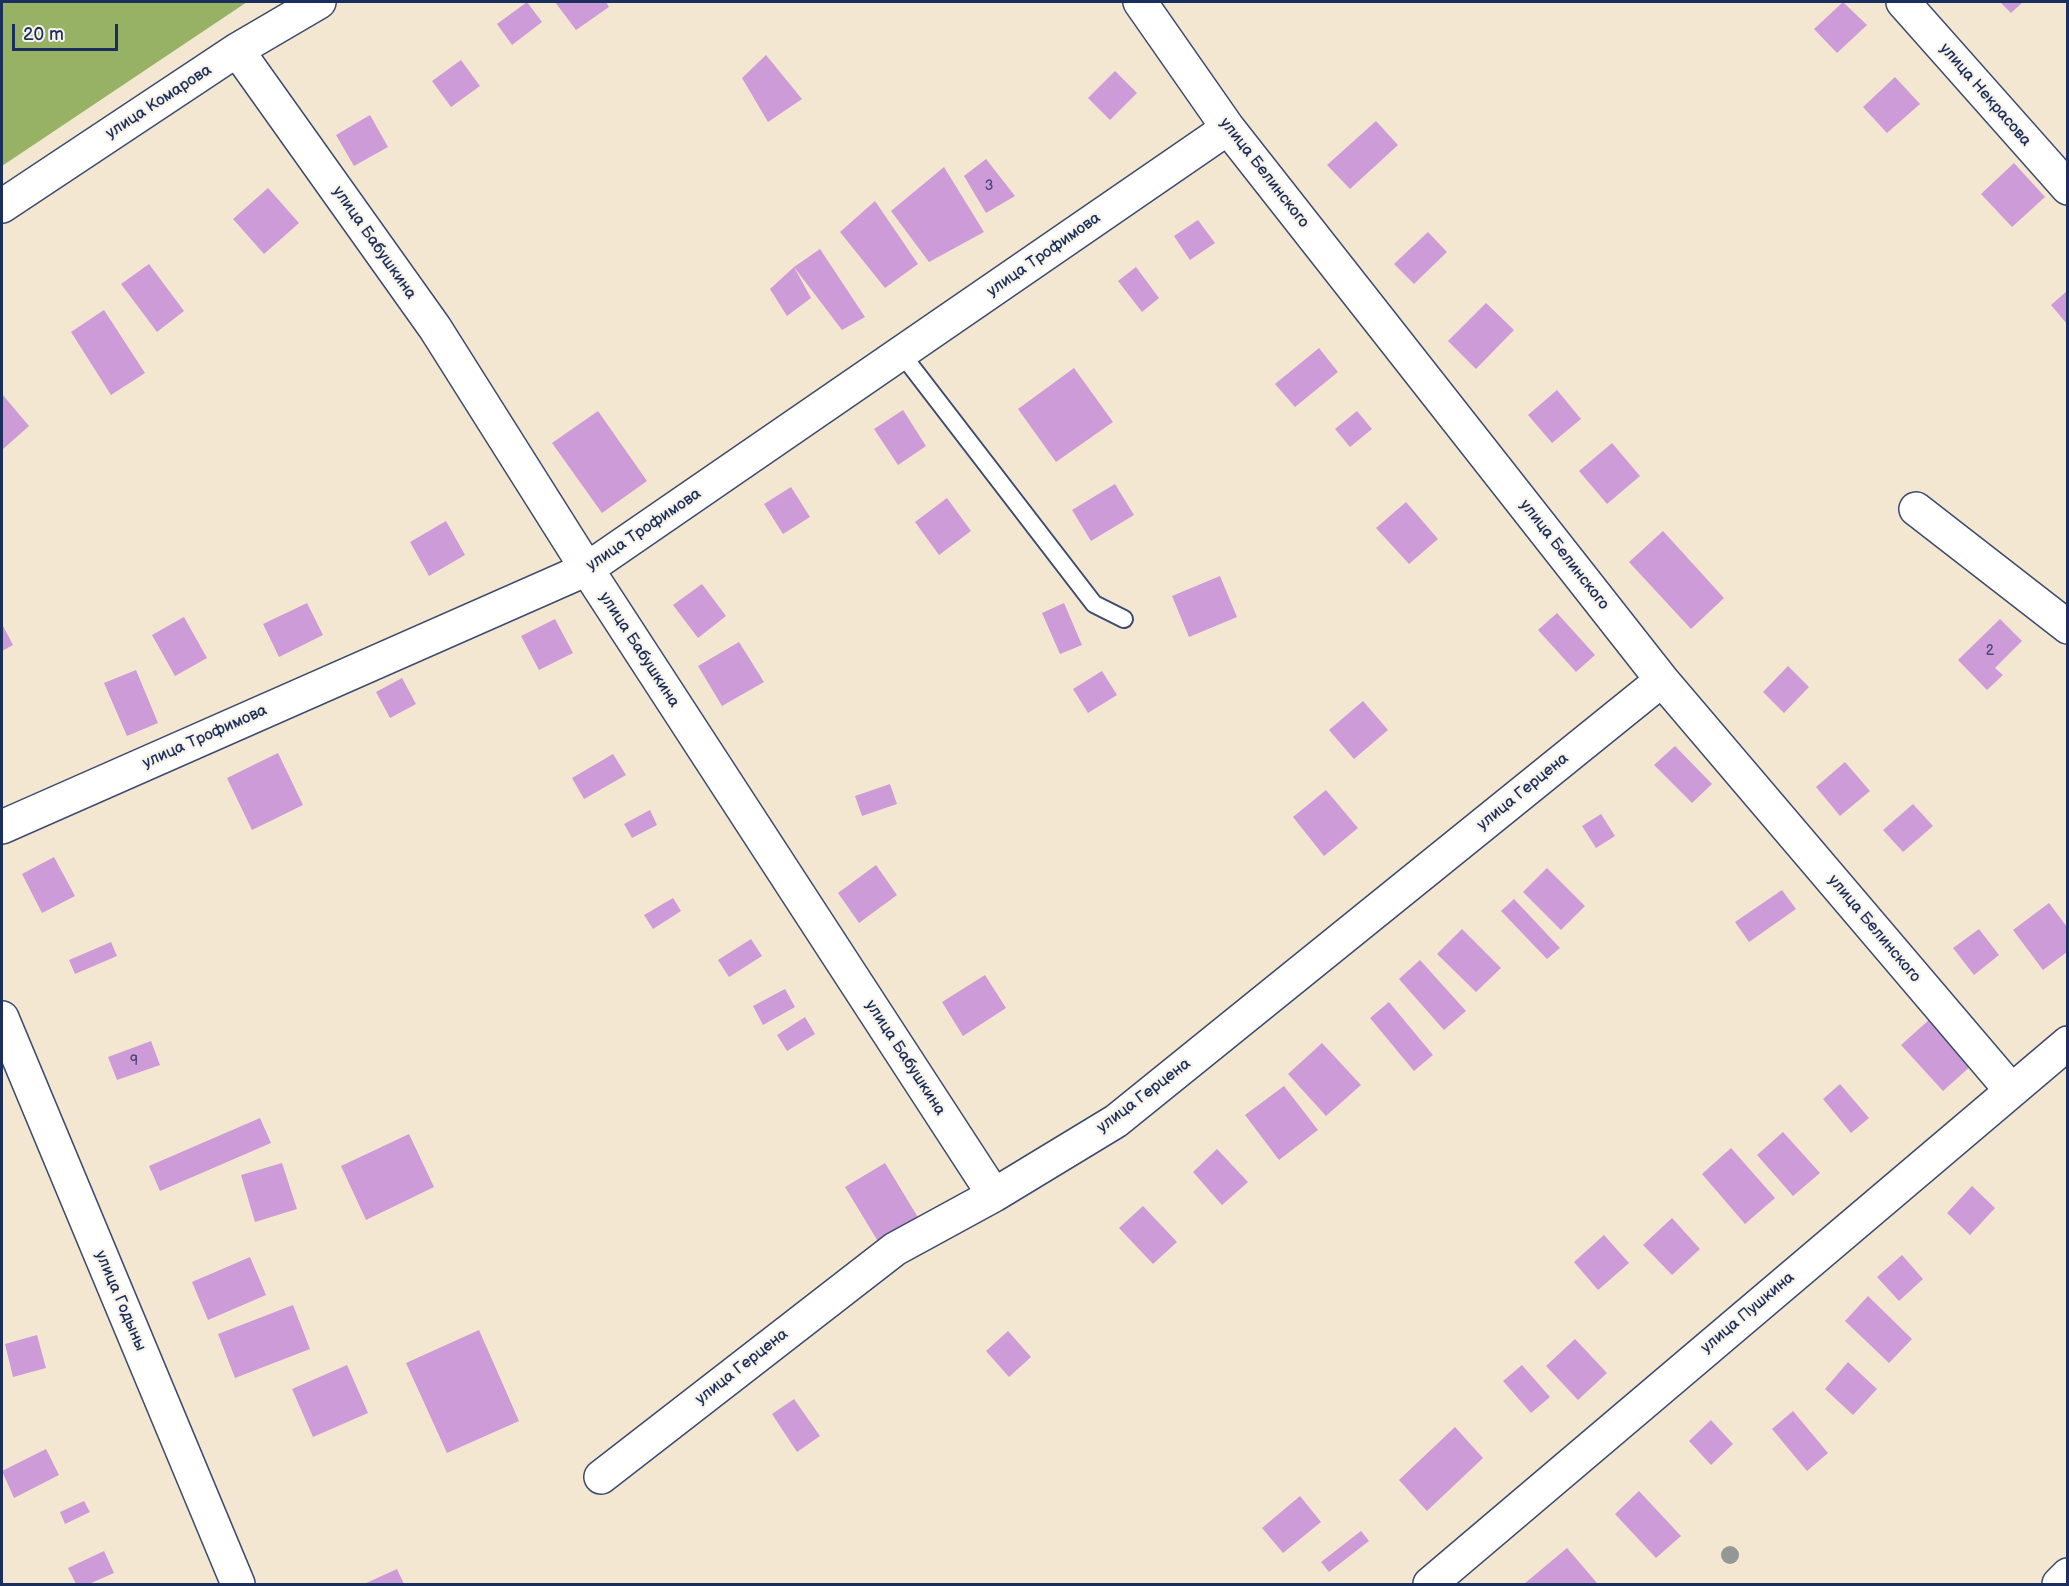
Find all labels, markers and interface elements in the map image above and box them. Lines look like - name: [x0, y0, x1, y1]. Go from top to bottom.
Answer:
- scale bar: [15, 12, 122, 50]
- text: 20 m: [23, 24, 64, 45]
- street label: улица Некрасова: [1935, 39, 2035, 151]
- street label: улица Комарова: [102, 61, 216, 143]
- street label: улица Белинского: [1215, 114, 1313, 232]
- house number: 3: [985, 178, 993, 194]
- street label: улица Бабушкина: [328, 183, 420, 303]
- street label: улица Трофимова: [983, 209, 1105, 301]
- street label: улица Трофимова: [583, 484, 705, 576]
- street label: улица Белинского: [1515, 496, 1613, 614]
- street label: улица Бабушкина: [595, 589, 683, 711]
- house number: 2: [1986, 643, 1994, 659]
- street label: улица Трофимова: [140, 701, 270, 773]
- street label: улица Герцена: [1473, 749, 1573, 835]
- street label: улица Белинского: [1823, 871, 1925, 987]
- street label: улица Бабушкина: [861, 997, 949, 1119]
- house number: 9: [130, 1053, 138, 1069]
- street label: улица Герцена: [1093, 1055, 1195, 1137]
- street label: улица Годыны: [90, 1248, 150, 1354]
- street label: улица Пушкина: [1697, 1268, 1799, 1358]
- street label: улица Герцена: [692, 1325, 792, 1409]

